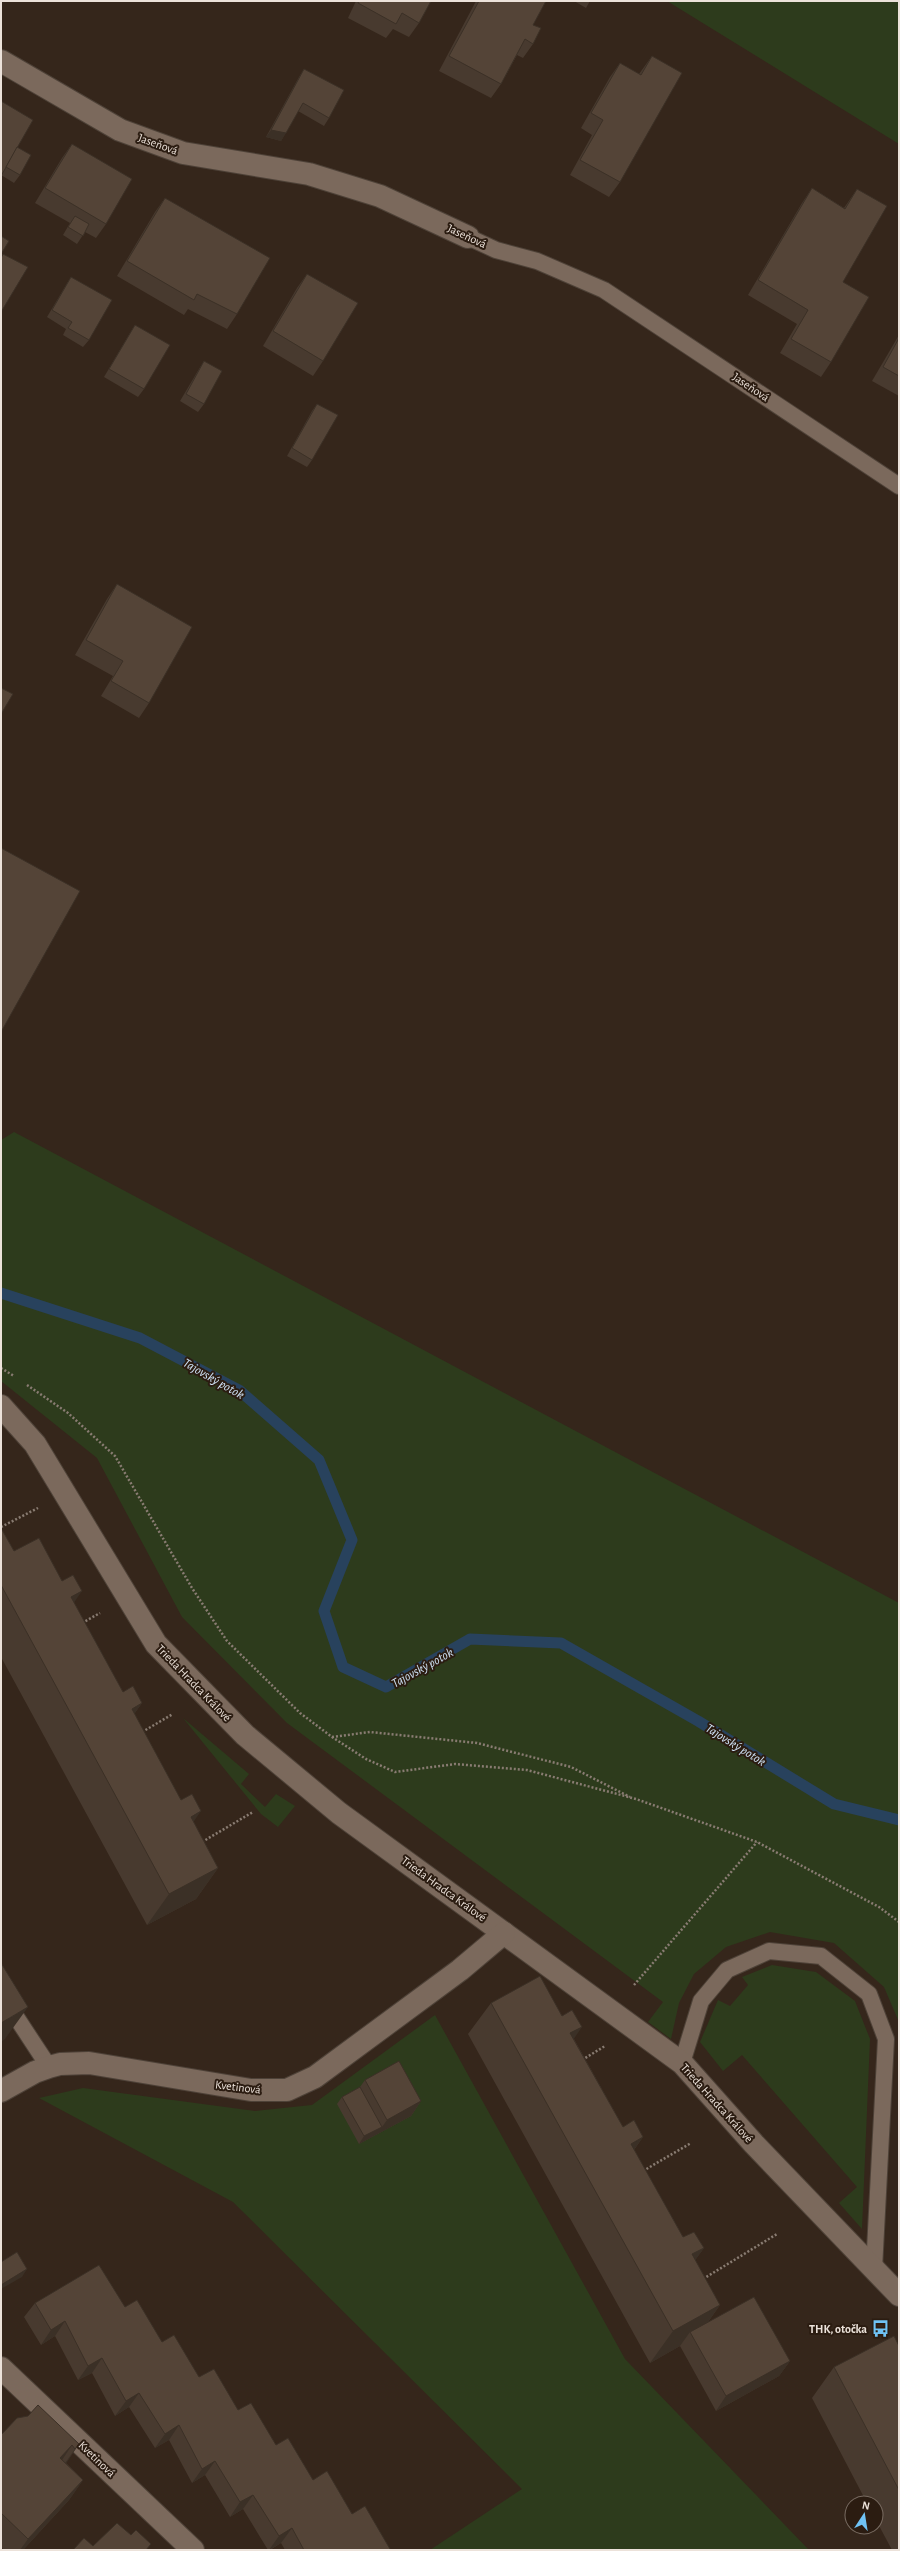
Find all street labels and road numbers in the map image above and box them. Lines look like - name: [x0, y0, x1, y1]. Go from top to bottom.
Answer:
- street label: Jaseňová: [137, 131, 180, 157]
- street label: Jaseňová: [446, 222, 489, 250]
- street label: Jaseňová: [731, 370, 772, 404]
- street label: Trieda Hradca Králové: [154, 1642, 234, 1724]
- street label: Trieda Hradca Králové: [399, 1854, 489, 1924]
- street label: Trieda Hradca Králové: [679, 2061, 755, 2145]
- street label: Kvetinová: [215, 2078, 262, 2096]
- street label: Kvetinová: [76, 2439, 118, 2480]

